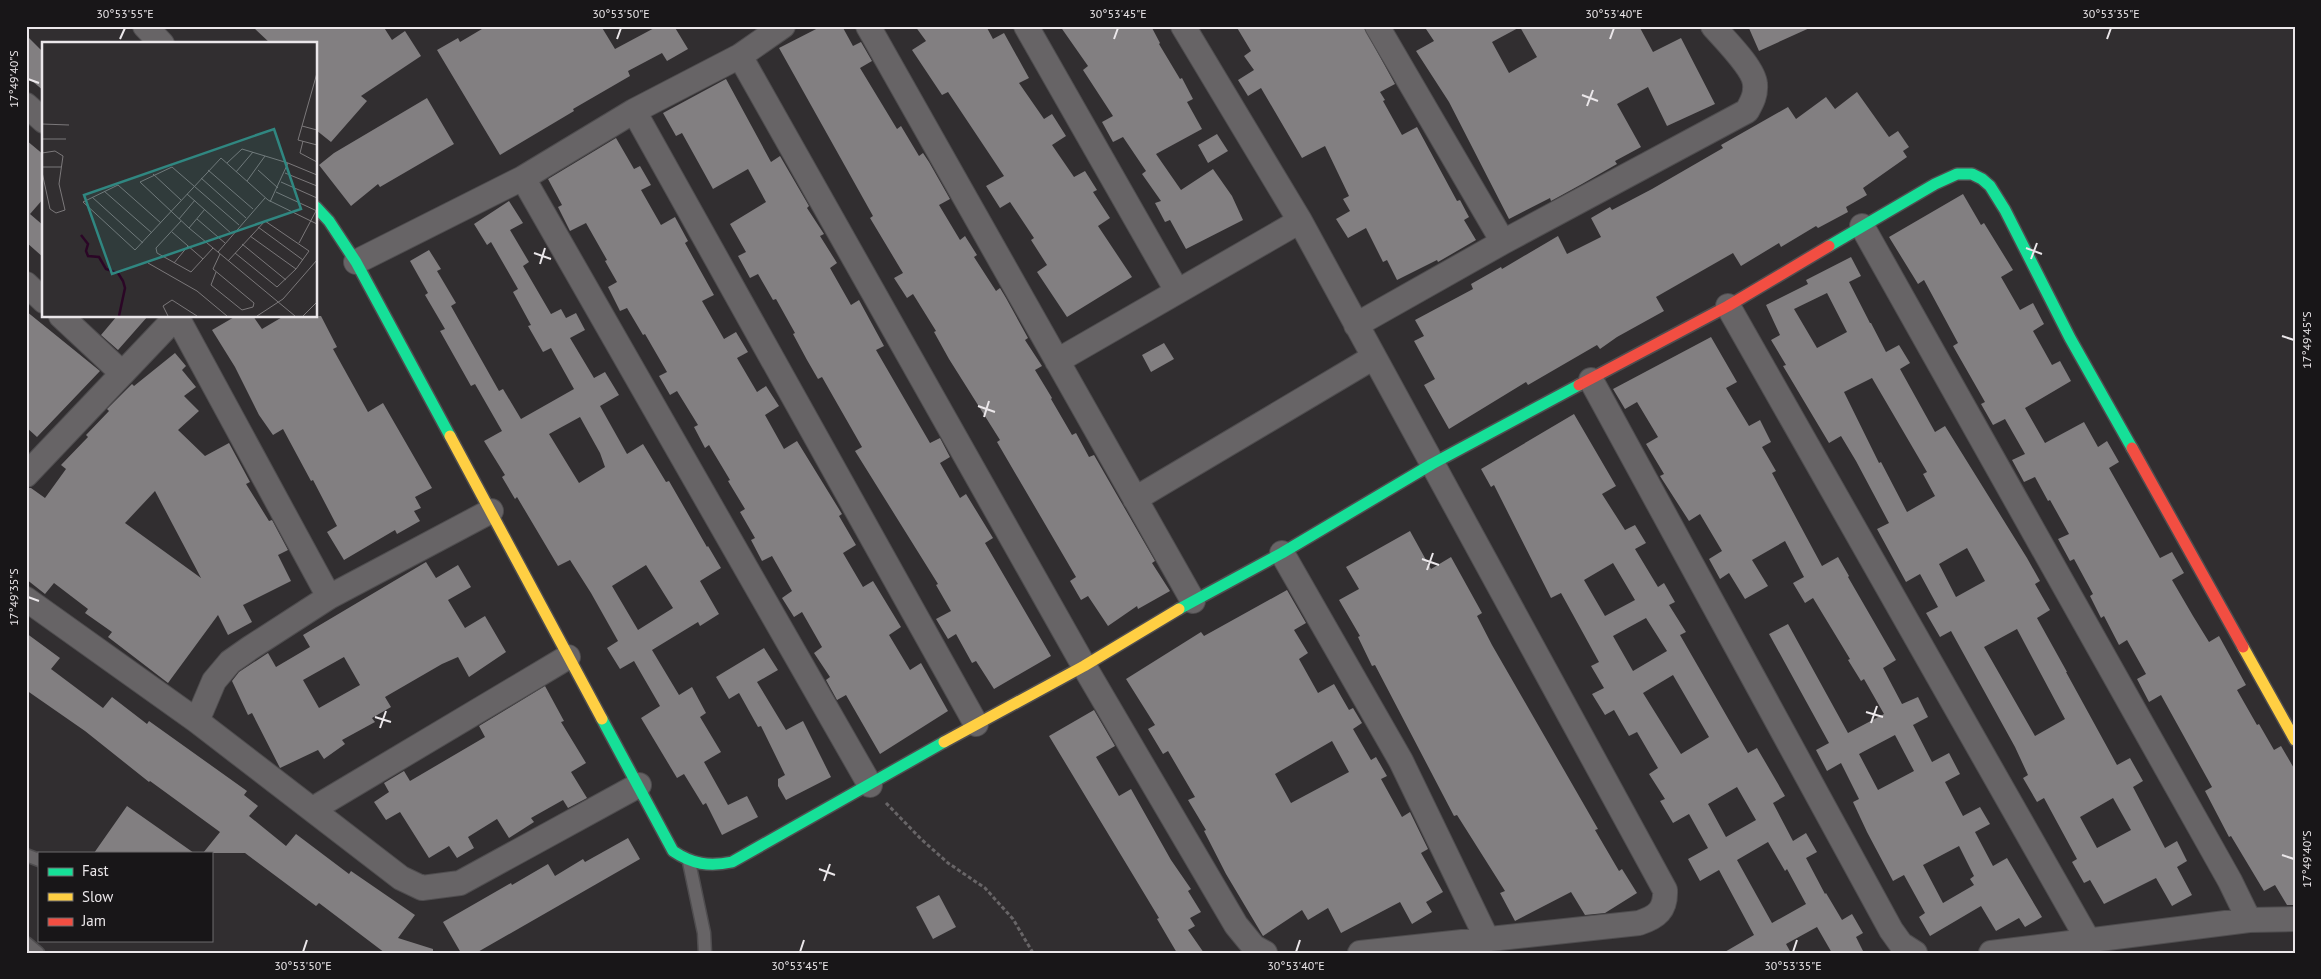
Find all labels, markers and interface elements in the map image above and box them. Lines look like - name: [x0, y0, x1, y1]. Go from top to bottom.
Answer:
- text: 30°53'55"E: [96, 6, 154, 21]
- text: 30°53'50"E: [592, 6, 650, 21]
- text: 30°53'45"E: [1089, 6, 1147, 21]
- text: 30°53'40"E: [1585, 6, 1643, 21]
- text: 30°53'35"E: [2082, 6, 2140, 21]
- inset map: [42, 42, 318, 318]
- text: 17°49'40"S: [6, 50, 21, 108]
- text: 17°49'45"S: [2299, 311, 2314, 369]
- text: 17°49'35"S: [6, 568, 21, 626]
- text: 17°49'40"S: [2299, 830, 2314, 888]
- legend: [38, 852, 212, 942]
- text: Fast: [82, 861, 109, 880]
- text: Slow: [82, 887, 113, 906]
- text: Jam: [81, 911, 106, 930]
- text: 30°53'50"E: [274, 958, 332, 973]
- text: 30°53'45"E: [771, 958, 829, 973]
- text: 30°53'40"E: [1267, 958, 1325, 973]
- text: 30°53'35"E: [1764, 958, 1822, 973]

